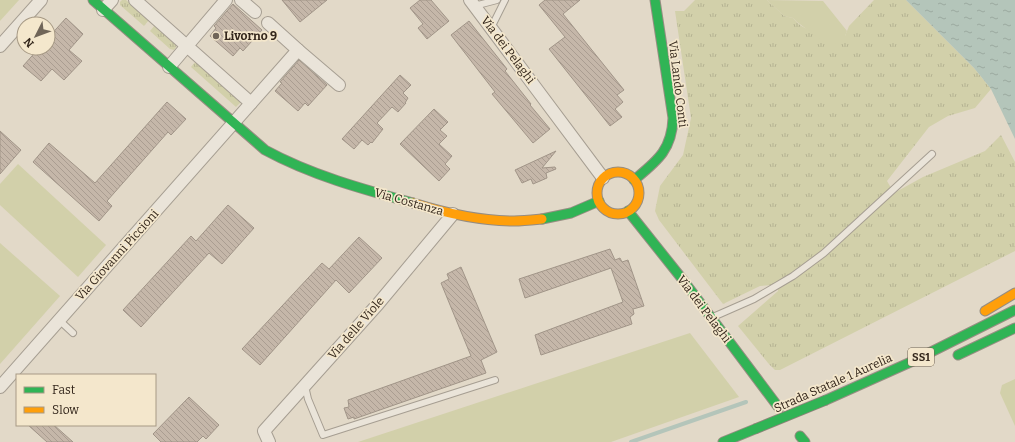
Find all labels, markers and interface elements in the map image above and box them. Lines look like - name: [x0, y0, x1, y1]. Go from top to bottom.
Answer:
- street label: Via dei Pelaghi: [478, 14, 538, 87]
- north arrow: [16, 16, 56, 56]
- place label: Livorno 9: [224, 29, 277, 43]
- marker: Livorno 9: [211, 31, 221, 41]
- text: N: [21, 34, 37, 50]
- street label: Via Lando Conti: [666, 40, 690, 128]
- street label: Via Costanza: [373, 185, 445, 219]
- street label: Via Giovanni Piccioni: [73, 206, 162, 303]
- street label: Via dei Pelaghi: [674, 273, 734, 346]
- street label: Via delle Viole: [325, 294, 387, 362]
- road number: SS1: [908, 348, 934, 366]
- street label: Strada Statale 1 Aurelia: [772, 350, 895, 415]
- legend: [16, 374, 156, 426]
- text: Fast: [52, 383, 76, 397]
- text: Slow: [52, 403, 79, 417]

